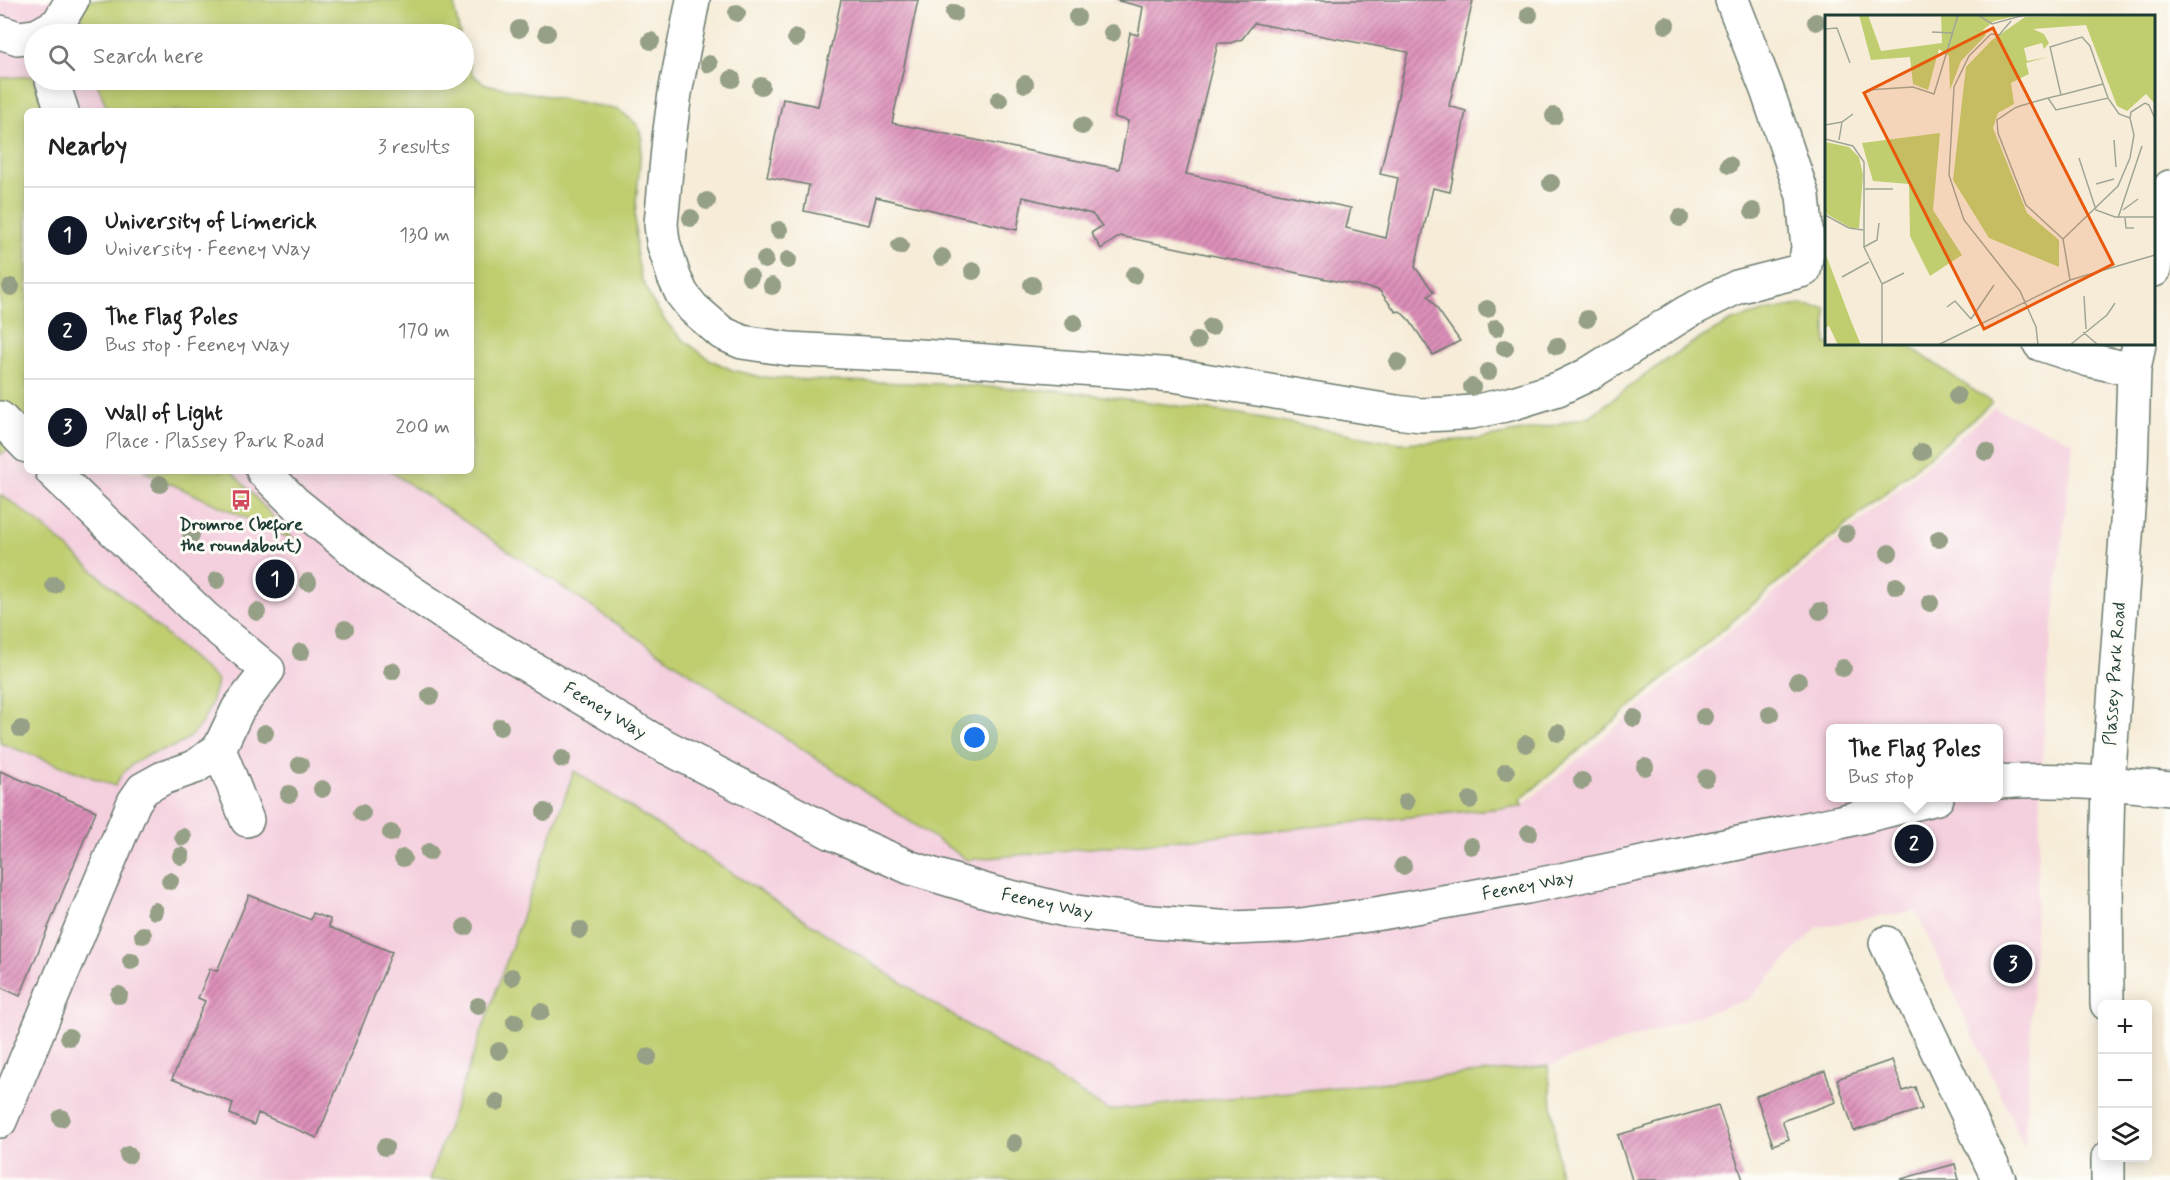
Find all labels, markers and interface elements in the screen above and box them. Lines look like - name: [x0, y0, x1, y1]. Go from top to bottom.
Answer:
- inset map: [1825, 15, 2155, 345]
- search box: [24, 24, 474, 90]
- icon: search: [45, 41, 78, 74]
- text: Search here: [93, 43, 204, 71]
- text: Nearby: [48, 130, 127, 164]
- text: 3 results: [378, 134, 450, 161]
- text: University of Limerick: [105, 208, 317, 236]
- text: 1: [63, 222, 72, 249]
- text: 130 m: [399, 222, 450, 249]
- text: University · Feeney Way: [105, 236, 310, 263]
- text: The Flag Poles: [105, 304, 238, 332]
- text: 2: [63, 318, 72, 345]
- text: 170 m: [398, 318, 450, 345]
- text: Bus stop · Feeney Way: [105, 332, 290, 359]
- text: Wall of Light: [105, 400, 223, 428]
- text: 3: [63, 414, 72, 441]
- text: 200 m: [395, 414, 450, 441]
- text: Place · Plassey Park Road: [105, 428, 324, 455]
- bus stop icon: Dromroe (before the roundabout): [229, 488, 253, 512]
- place label: Dromroe (before the roundabout): [179, 513, 303, 558]
- pin: 1: [256, 556, 294, 602]
- street label: Plassey Park Road: [2098, 601, 2132, 747]
- street label: Feeney Way: [559, 677, 651, 745]
- your location: [960, 723, 989, 752]
- popup: [1826, 724, 2003, 802]
- text: The Flag Poles: [1848, 736, 1981, 764]
- text: Bus stop: [1848, 764, 1914, 791]
- pin: 2: [1894, 822, 1934, 866]
- street label: Feeney Way: [1480, 865, 1576, 907]
- street label: Feeney Way: [999, 883, 1095, 925]
- pin: 3: [1994, 942, 2032, 986]
- map controls: [2098, 1000, 2152, 1162]
- button: +: [2098, 1000, 2152, 1054]
- button: −: [2098, 1054, 2152, 1108]
- button: layers: [2098, 1108, 2152, 1162]

